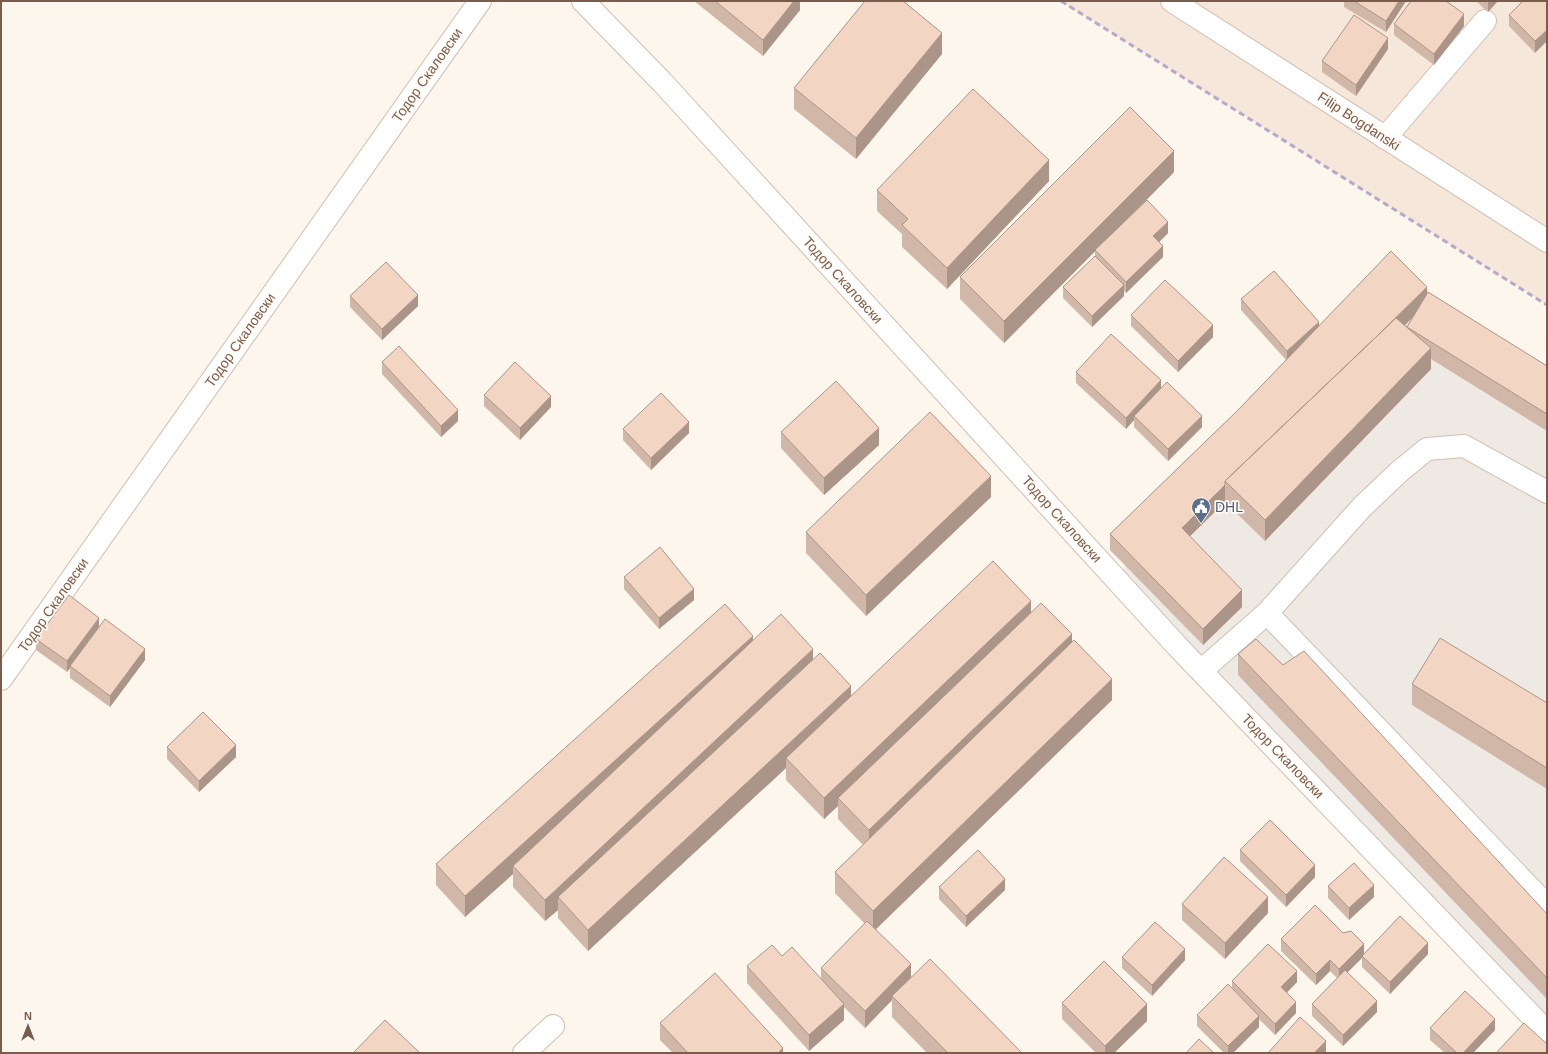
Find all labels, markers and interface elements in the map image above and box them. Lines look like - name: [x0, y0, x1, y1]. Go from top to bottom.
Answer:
- street label: Тодор Скаловски: [389, 25, 465, 125]
- street label: Filip Bogdanski: [1315, 88, 1403, 154]
- street label: Тодор Скаловски: [800, 233, 886, 327]
- street label: Тодор Скаловски: [202, 290, 278, 390]
- street label: Тодор Скаловски: [1019, 472, 1105, 566]
- public building icon: DHL: [1190, 496, 1212, 524]
- place label: DHL: [1215, 499, 1243, 515]
- street label: Тодор Скаловски: [15, 555, 91, 655]
- street label: Тодор Скаловски: [1239, 710, 1327, 802]
- north arrow: [8, 1006, 48, 1046]
- text: N: [24, 1010, 32, 1022]

